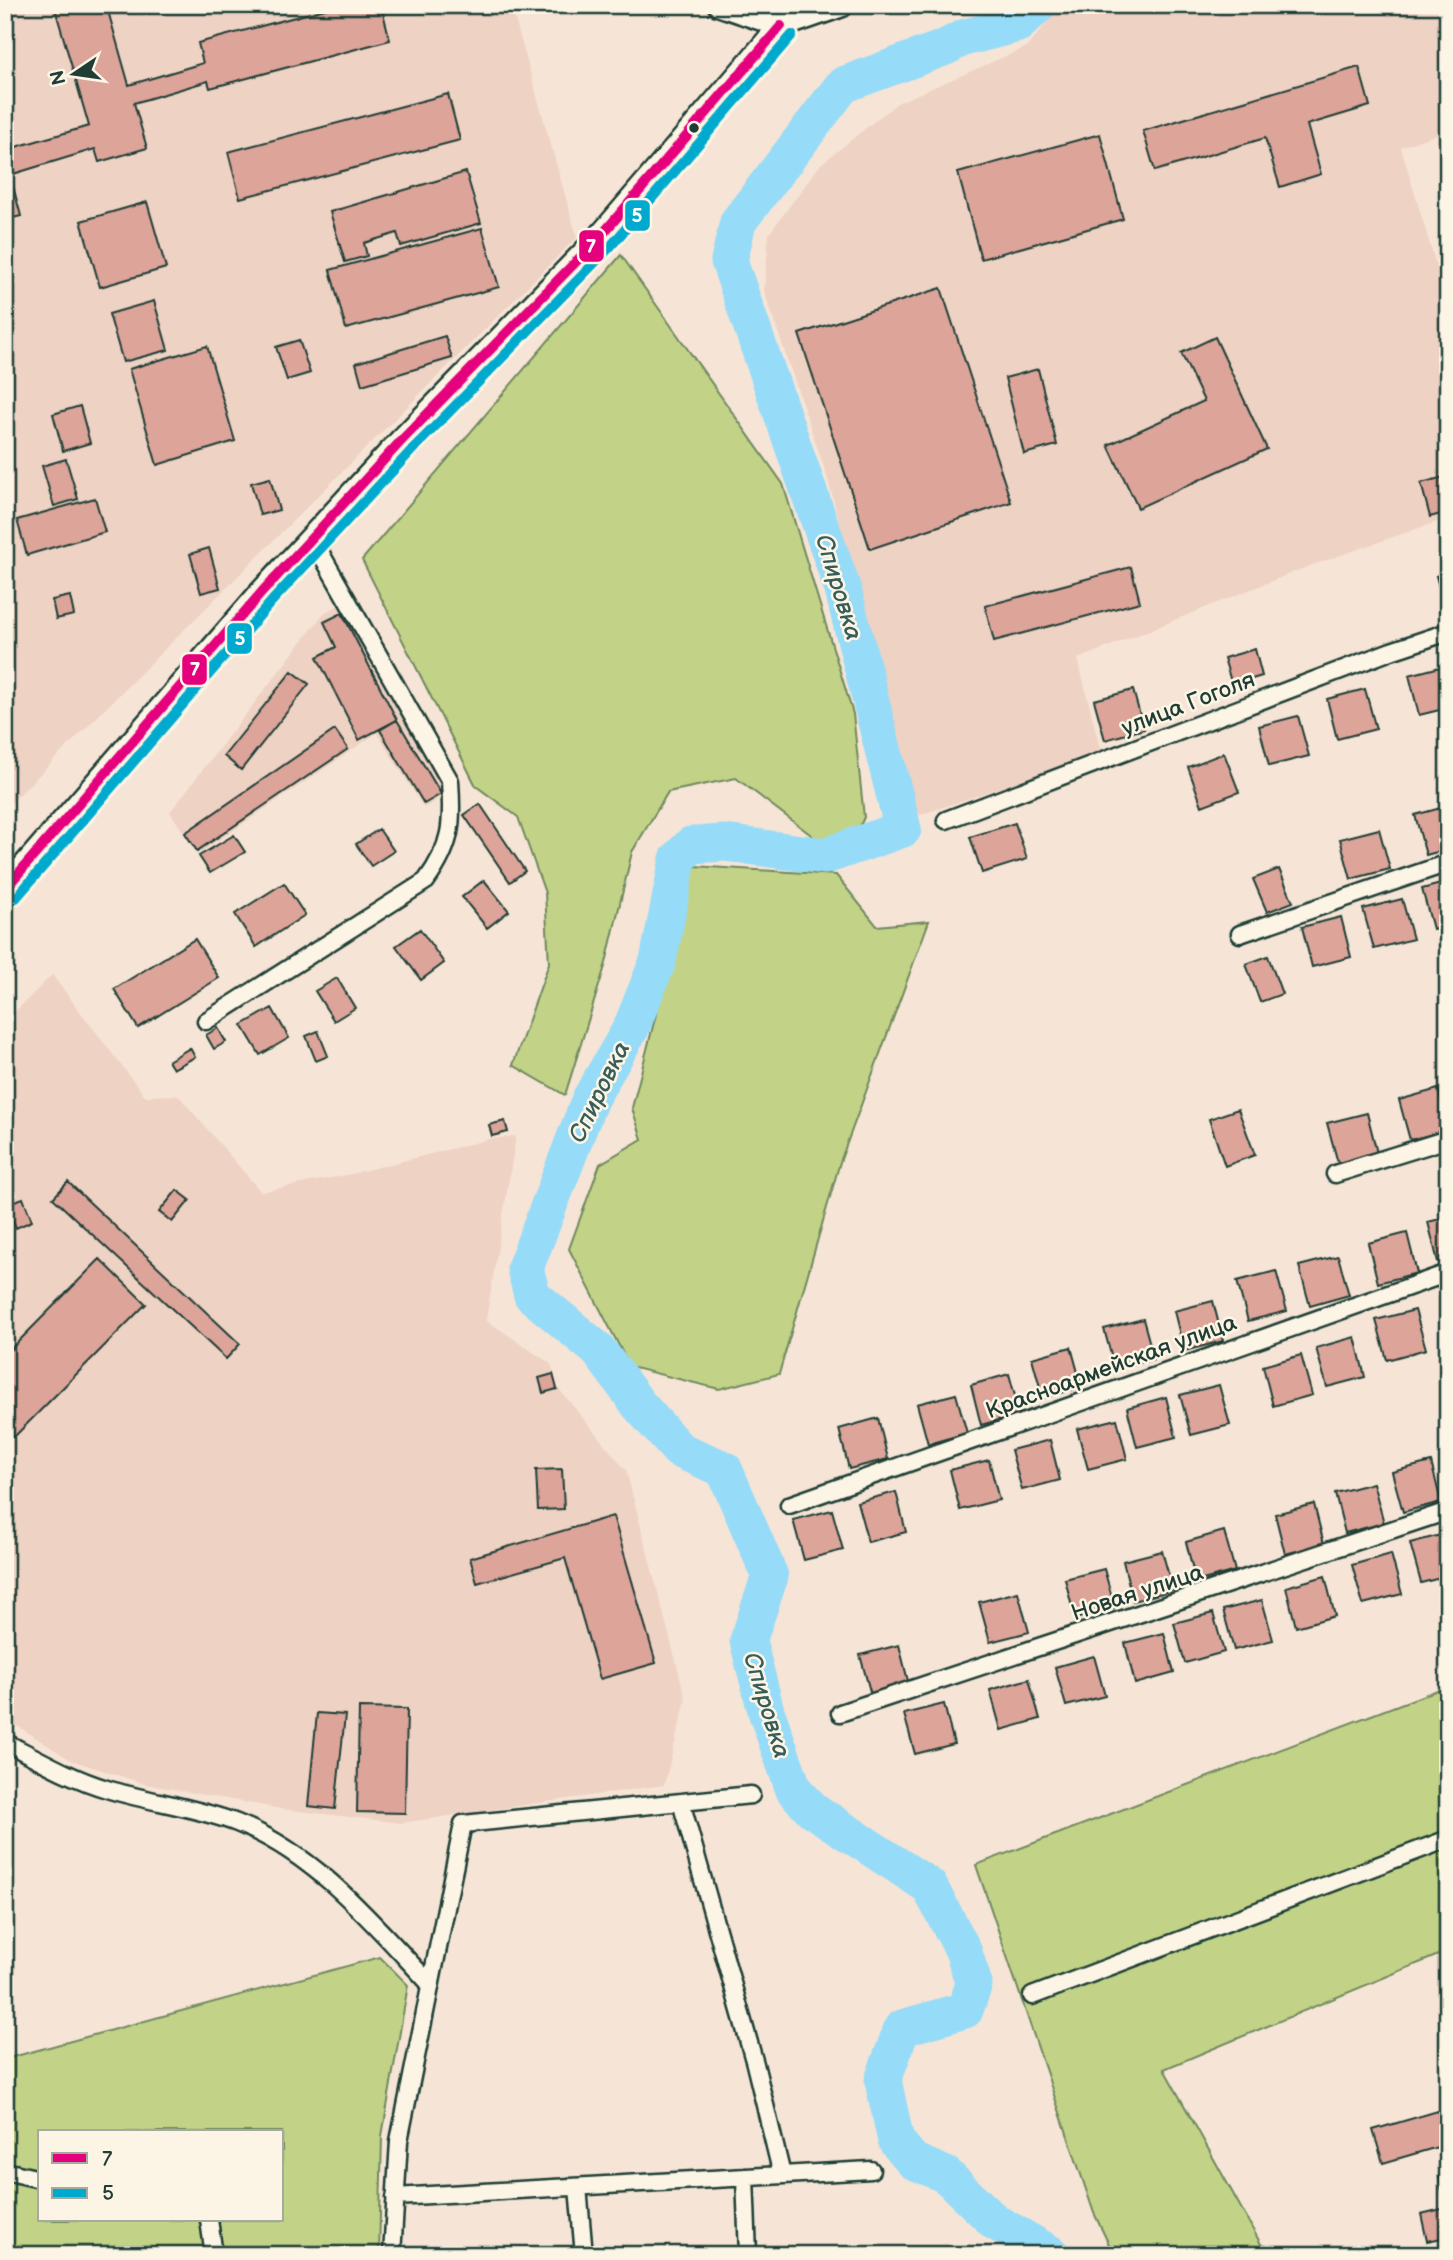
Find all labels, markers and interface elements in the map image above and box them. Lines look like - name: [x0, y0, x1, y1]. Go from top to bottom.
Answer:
- north arrow: [38, 38, 108, 108]
- text: N: [46, 68, 72, 87]
- unlabelled marker: [687, 121, 701, 135]
- line badge: 5: [624, 199, 651, 232]
- text: 5: [632, 205, 643, 228]
- line badge: 7: [578, 229, 605, 263]
- text: 7: [586, 236, 597, 259]
- water label: Спировка: [809, 531, 868, 644]
- line badge: 5: [226, 622, 253, 655]
- text: 5: [235, 628, 246, 651]
- line badge: 7: [181, 653, 208, 686]
- text: 7: [190, 659, 201, 682]
- street label: улица Гоголя: [1118, 666, 1259, 742]
- water label: Спировка: [562, 1037, 636, 1148]
- street label: Красноармейская улица: [982, 1308, 1241, 1425]
- street label: Новая улица: [1068, 1558, 1207, 1627]
- water label: Спировка: [737, 1649, 796, 1762]
- legend: [38, 2130, 284, 2222]
- text: 7: [102, 2147, 113, 2172]
- text: 5: [102, 2181, 114, 2206]

